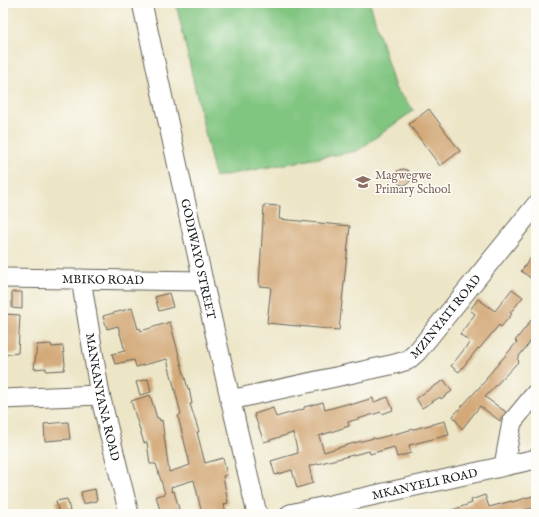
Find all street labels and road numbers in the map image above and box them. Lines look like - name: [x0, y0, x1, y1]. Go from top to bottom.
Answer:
- street label: GODIWAYO STREET: [178, 197, 219, 321]
- street label: MBIKO ROAD: [62, 271, 144, 288]
- street label: MZINYATI ROAD: [407, 271, 484, 362]
- street label: MANKANYANA ROAD: [82, 332, 123, 463]
- street label: MKANYELI ROAD: [370, 465, 479, 503]

